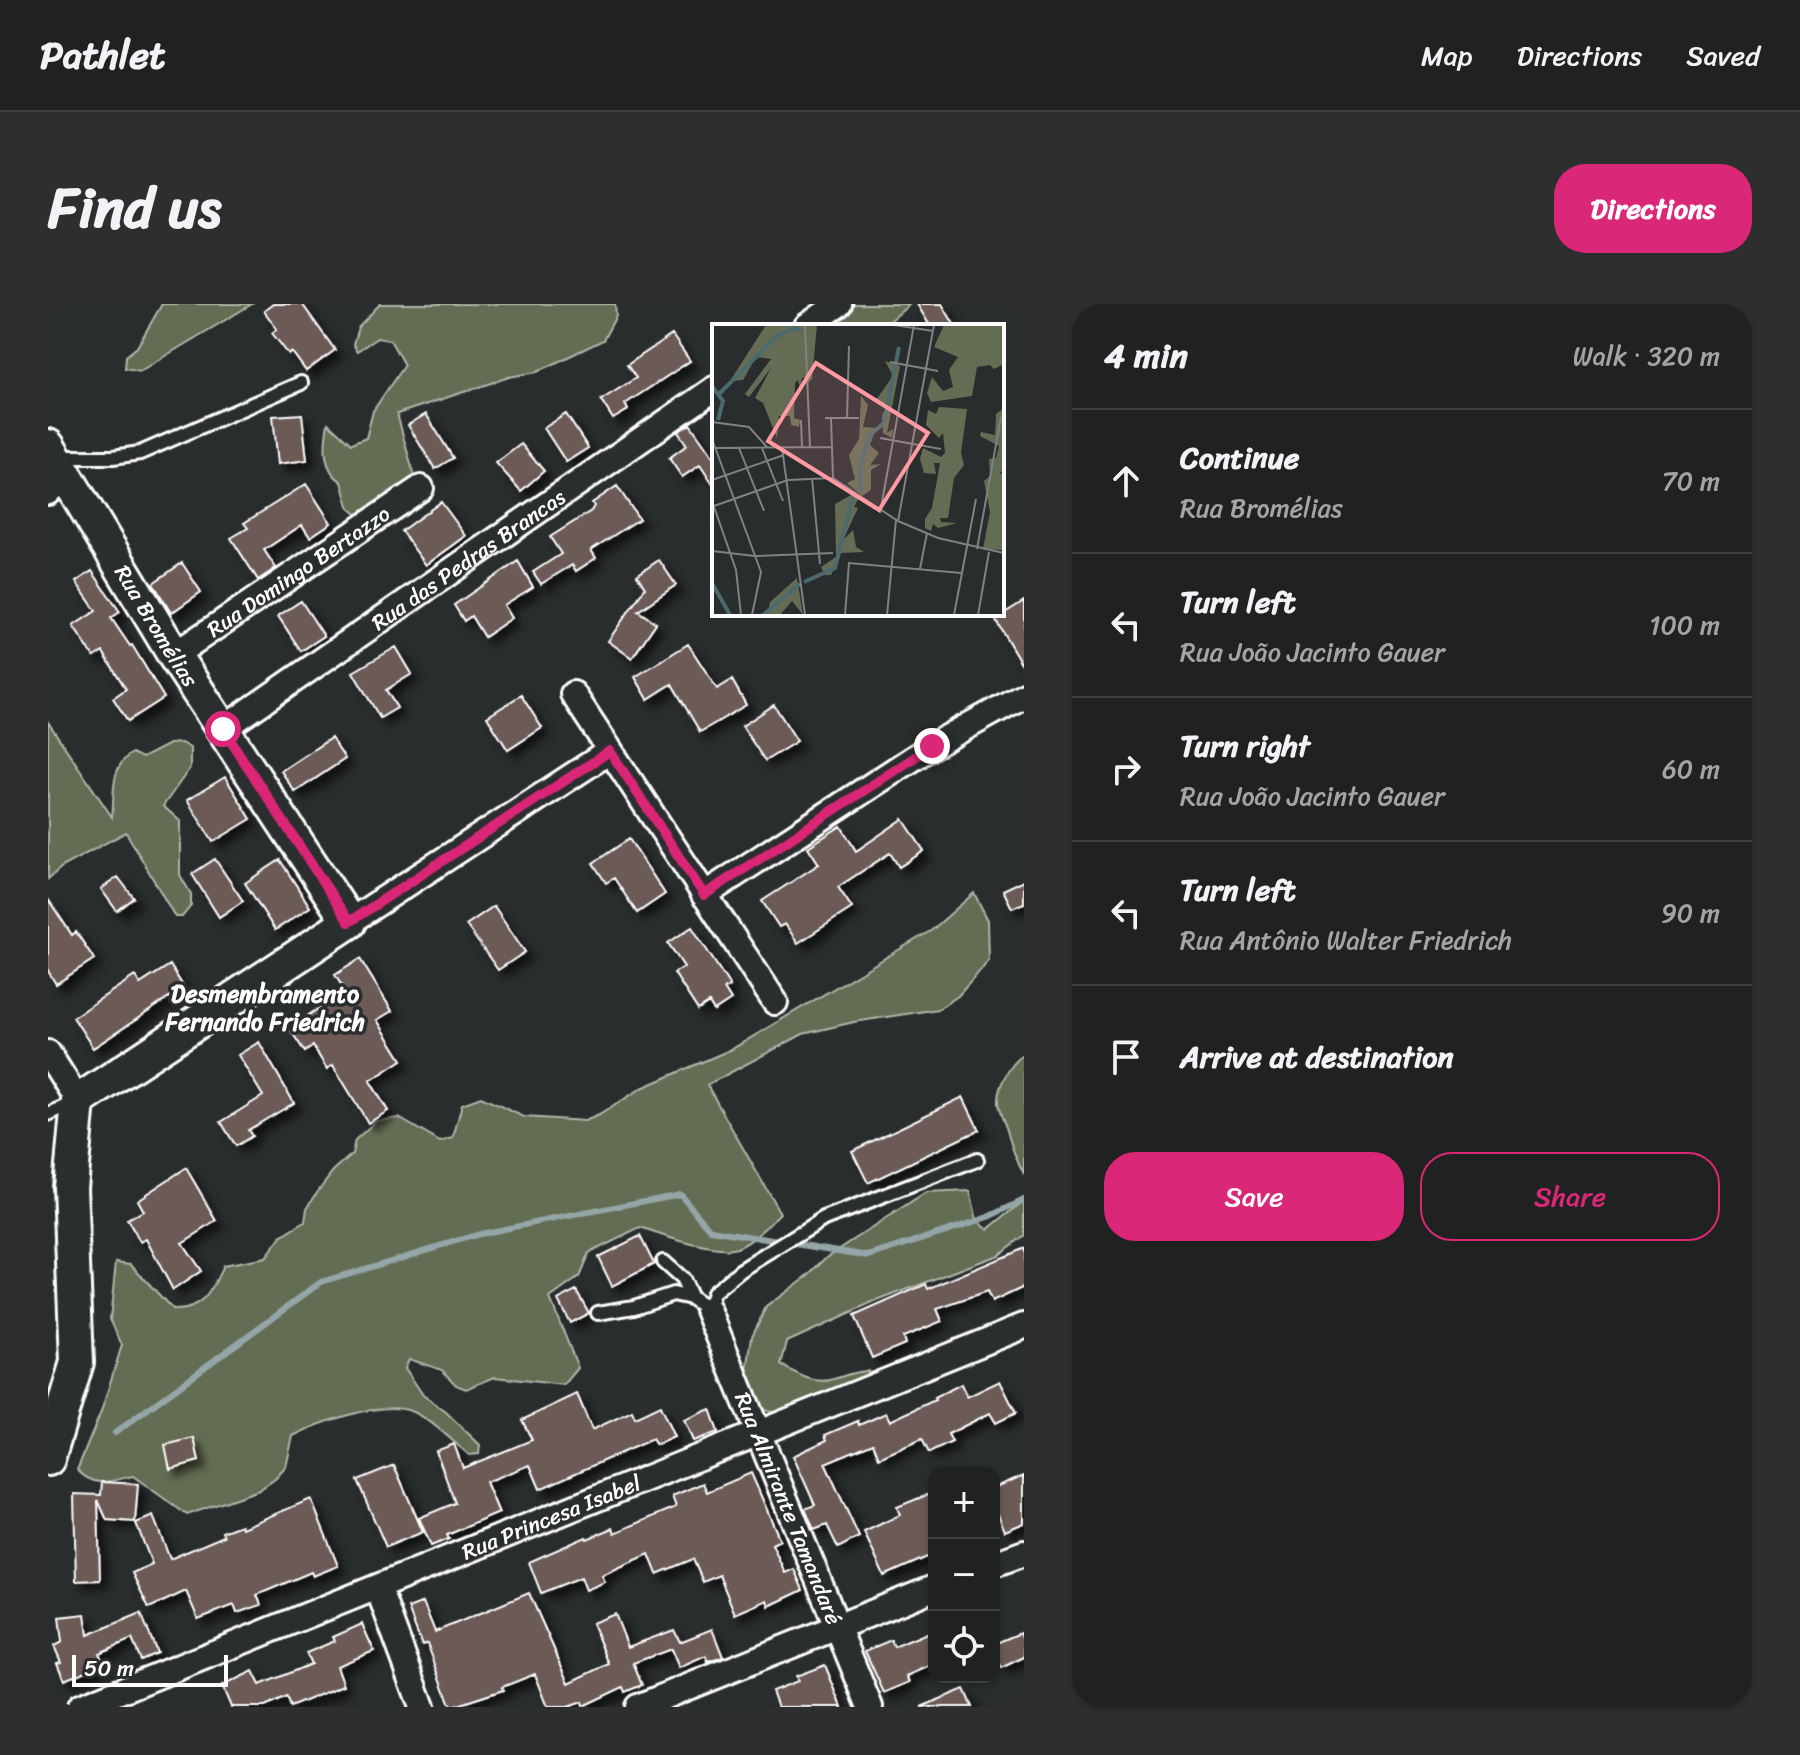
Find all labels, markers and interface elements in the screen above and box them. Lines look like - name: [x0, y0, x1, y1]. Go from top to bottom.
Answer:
- text: Pathlet: [40, 22, 166, 89]
- text: Map: [1421, 31, 1473, 80]
- text: Directions: [1517, 31, 1642, 80]
- text: Saved: [1686, 31, 1760, 80]
- text: Find us: [48, 159, 221, 258]
- button: Directions: [1554, 164, 1752, 253]
- inset map: [712, 324, 1004, 616]
- text: 4 min: [1104, 326, 1188, 386]
- text: Walk · 320 m: [1573, 333, 1720, 379]
- text: Continue: [1180, 431, 1299, 485]
- text: 70 m: [1662, 458, 1720, 504]
- icon: ahead: [1104, 459, 1148, 503]
- street label: Rua das Pedras Brancas: [363, 478, 573, 641]
- text: Rua Bromélias: [1180, 485, 1343, 531]
- street label: Rua Domingo Bertazzo: [198, 495, 398, 647]
- street label: Rua Bromélias: [104, 557, 210, 696]
- text: Turn left: [1180, 575, 1296, 629]
- text: 100 m: [1649, 602, 1720, 648]
- icon: left: [1104, 603, 1148, 647]
- text: Rua João Jacinto Gauer: [1180, 629, 1445, 675]
- route start: [205, 711, 241, 747]
- text: Turn right: [1180, 719, 1310, 773]
- route end: [914, 728, 950, 764]
- text: 60 m: [1662, 746, 1720, 792]
- icon: right: [1104, 747, 1148, 791]
- text: Rua João Jacinto Gauer: [1180, 773, 1445, 819]
- text: Turn left: [1180, 863, 1296, 917]
- text: 90 m: [1661, 890, 1720, 936]
- icon: left: [1104, 891, 1148, 935]
- text: Rua Antônio Walter Friedrich: [1180, 917, 1512, 963]
- district label: Desmembramento Fernando Friedrich: [164, 973, 365, 1043]
- text: Arrive at destination: [1180, 1030, 1454, 1084]
- icon: arrive: [1104, 1035, 1148, 1079]
- button: Save: [1104, 1152, 1404, 1241]
- button: Share: [1420, 1152, 1720, 1241]
- street label: Rua Almirante Tamandaré: [724, 1386, 854, 1630]
- street label: Rua Princesa Isabel: [456, 1463, 647, 1571]
- map controls: [928, 1467, 1000, 1683]
- button: +: [928, 1467, 1000, 1539]
- button: −: [928, 1539, 1000, 1611]
- button: locate: [928, 1611, 1000, 1683]
- text: 50 m: [84, 1649, 134, 1688]
- scale bar: [72, 1651, 228, 1687]

